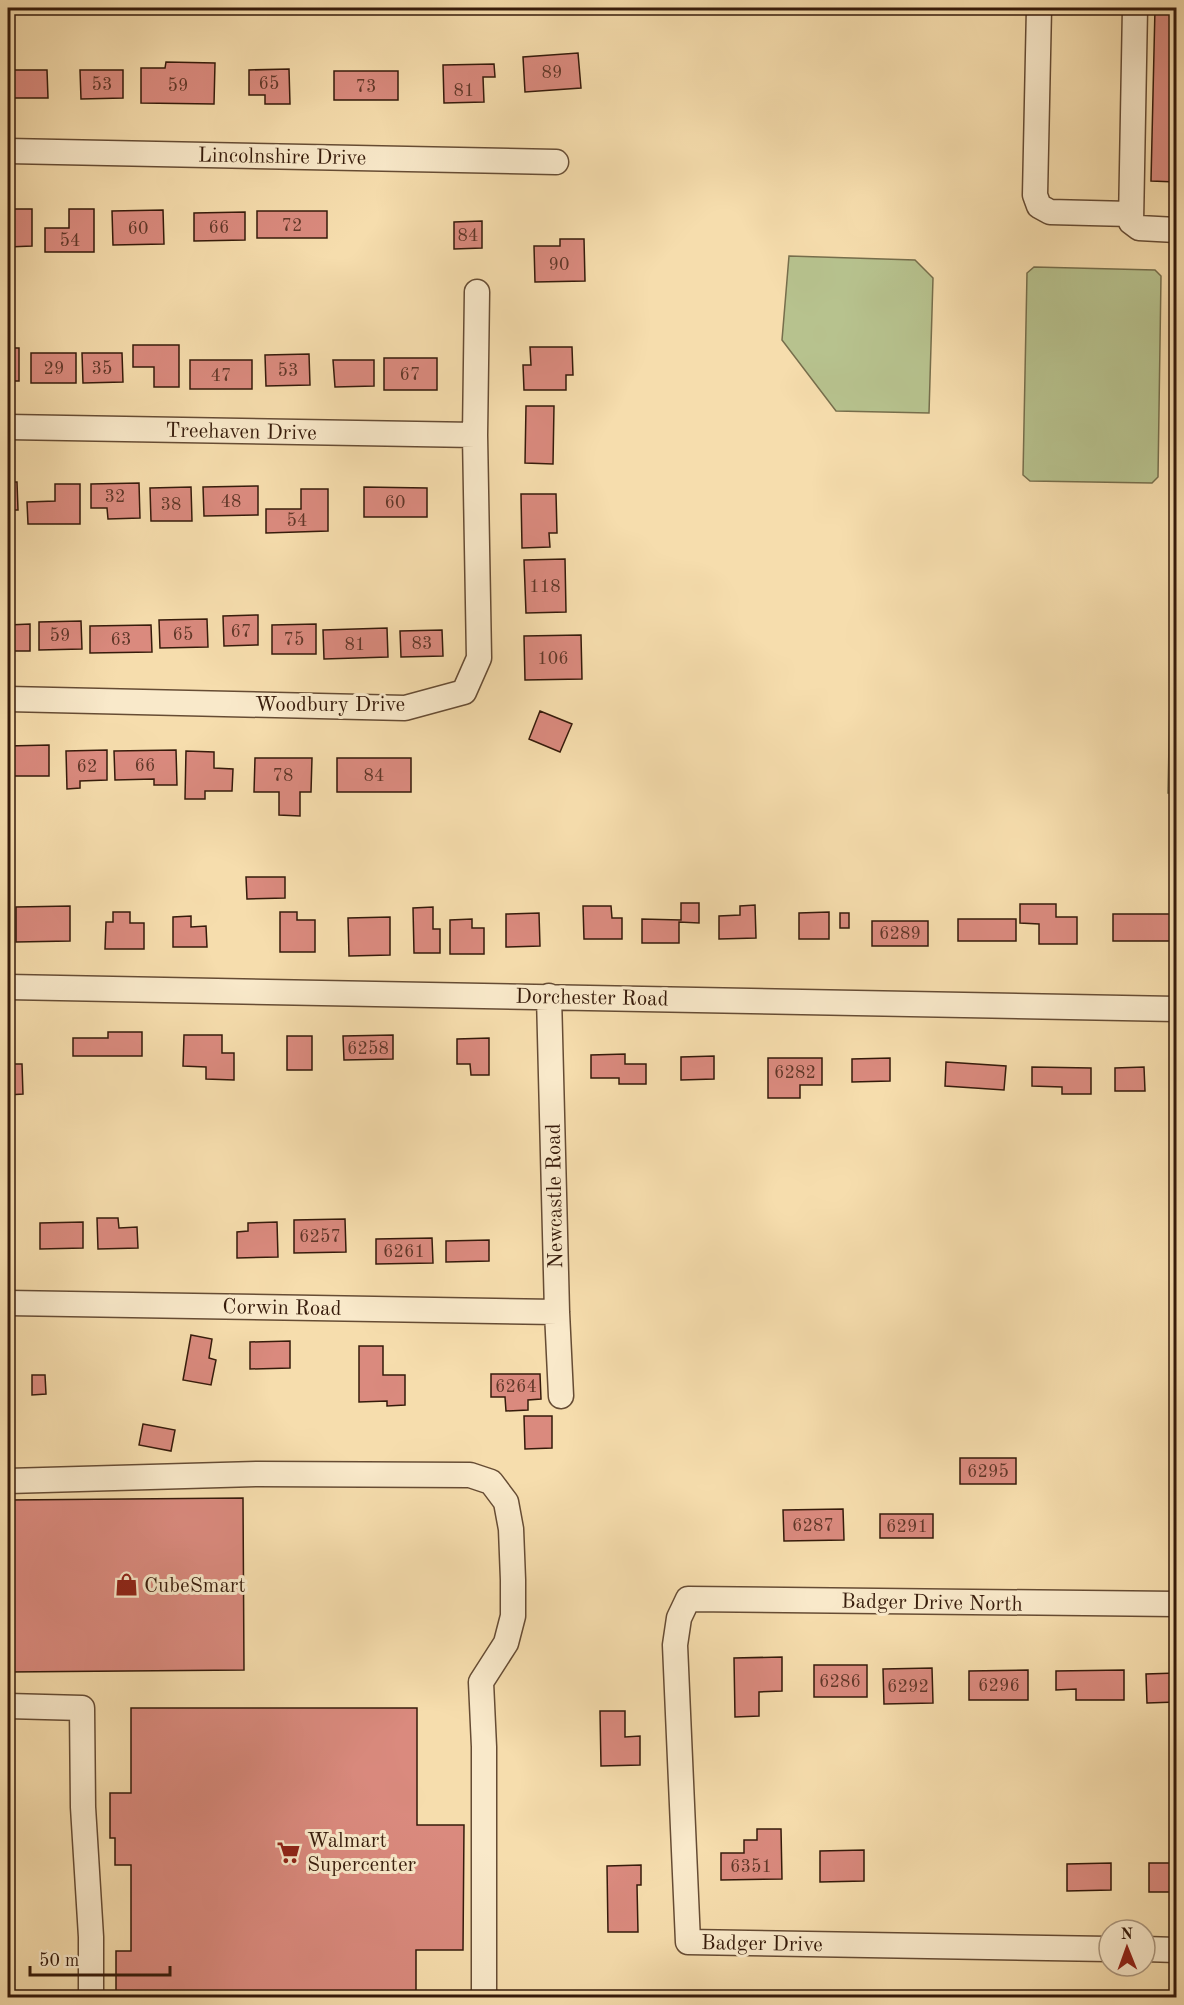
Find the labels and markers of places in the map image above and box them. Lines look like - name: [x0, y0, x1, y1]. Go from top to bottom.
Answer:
- shop icon: CubeSmart: [113, 1572, 139, 1598]
- place label: CubeSmart: [144, 1576, 246, 1597]
- place label: Walmart Supercenter: [307, 1831, 417, 1876]
- supermarket icon: Walmart Supercenter: [276, 1839, 302, 1865]

